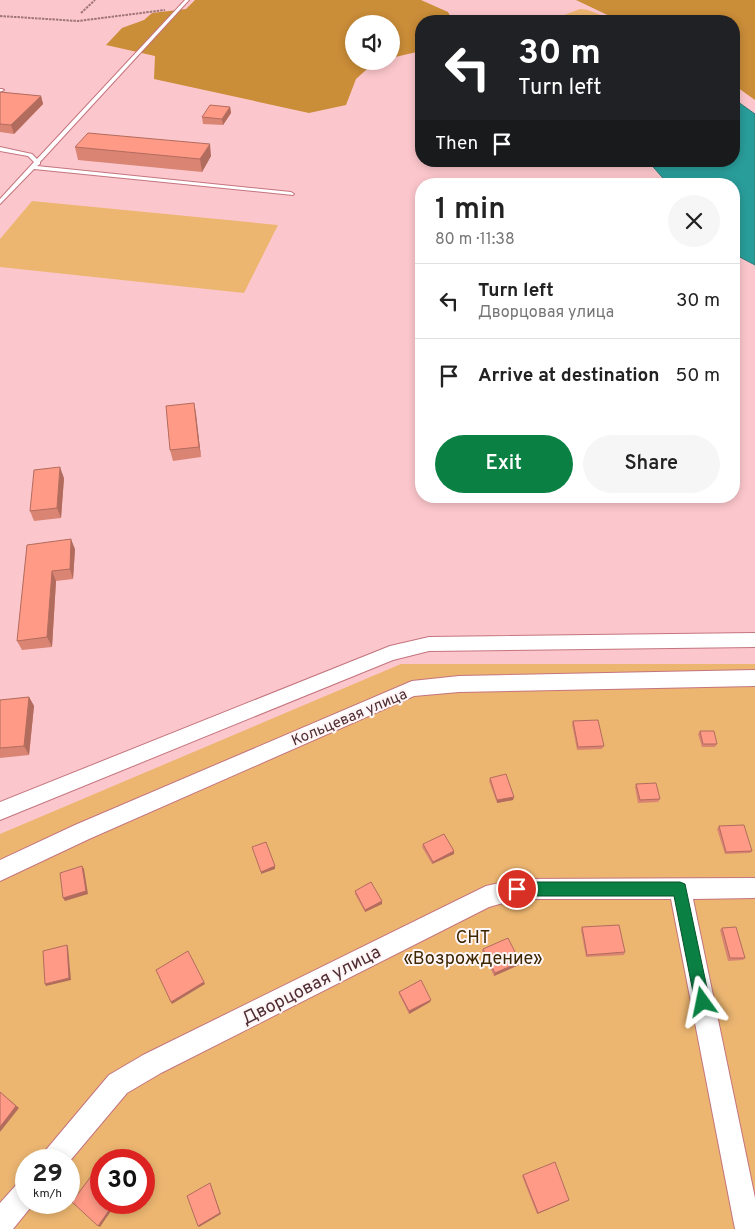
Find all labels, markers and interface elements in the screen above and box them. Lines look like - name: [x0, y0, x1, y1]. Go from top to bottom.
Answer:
- map controls: [345, 15, 400, 70]
- button: sound: [345, 15, 400, 70]
- text: 30 m: [518, 32, 601, 76]
- icon: left: [435, 35, 500, 100]
- text: Turn left: [518, 75, 601, 102]
- icon: arrive: [488, 130, 516, 158]
- text: Then: [435, 132, 478, 156]
- text: 1 min: [435, 192, 506, 229]
- button: close: [668, 195, 720, 247]
- text: 80 m · 11:38: [435, 230, 515, 250]
- text: Turn left: [478, 279, 554, 303]
- icon: left: [435, 287, 463, 315]
- text: 30 m: [676, 289, 720, 313]
- text: Дворцовая улица: [478, 303, 614, 323]
- icon: arrive: [435, 362, 463, 390]
- text: Arrive at destination: [478, 364, 659, 388]
- text: 50 m: [675, 364, 720, 388]
- button: Exit: [435, 435, 573, 493]
- button: Share: [583, 435, 720, 493]
- street label: Кольцевая улица: [289, 685, 410, 751]
- pin: [496, 868, 538, 910]
- icon: arrive: [503, 875, 531, 903]
- park label: СНТ «Возрождение»: [403, 927, 543, 971]
- street label: Дворцовая улица: [238, 941, 385, 1031]
- position arrow: [676, 975, 728, 1027]
- speed limit sign: 30: [90, 1149, 155, 1214]
- text: 29: [32, 1159, 63, 1191]
- text: km/h: [33, 1186, 62, 1202]

